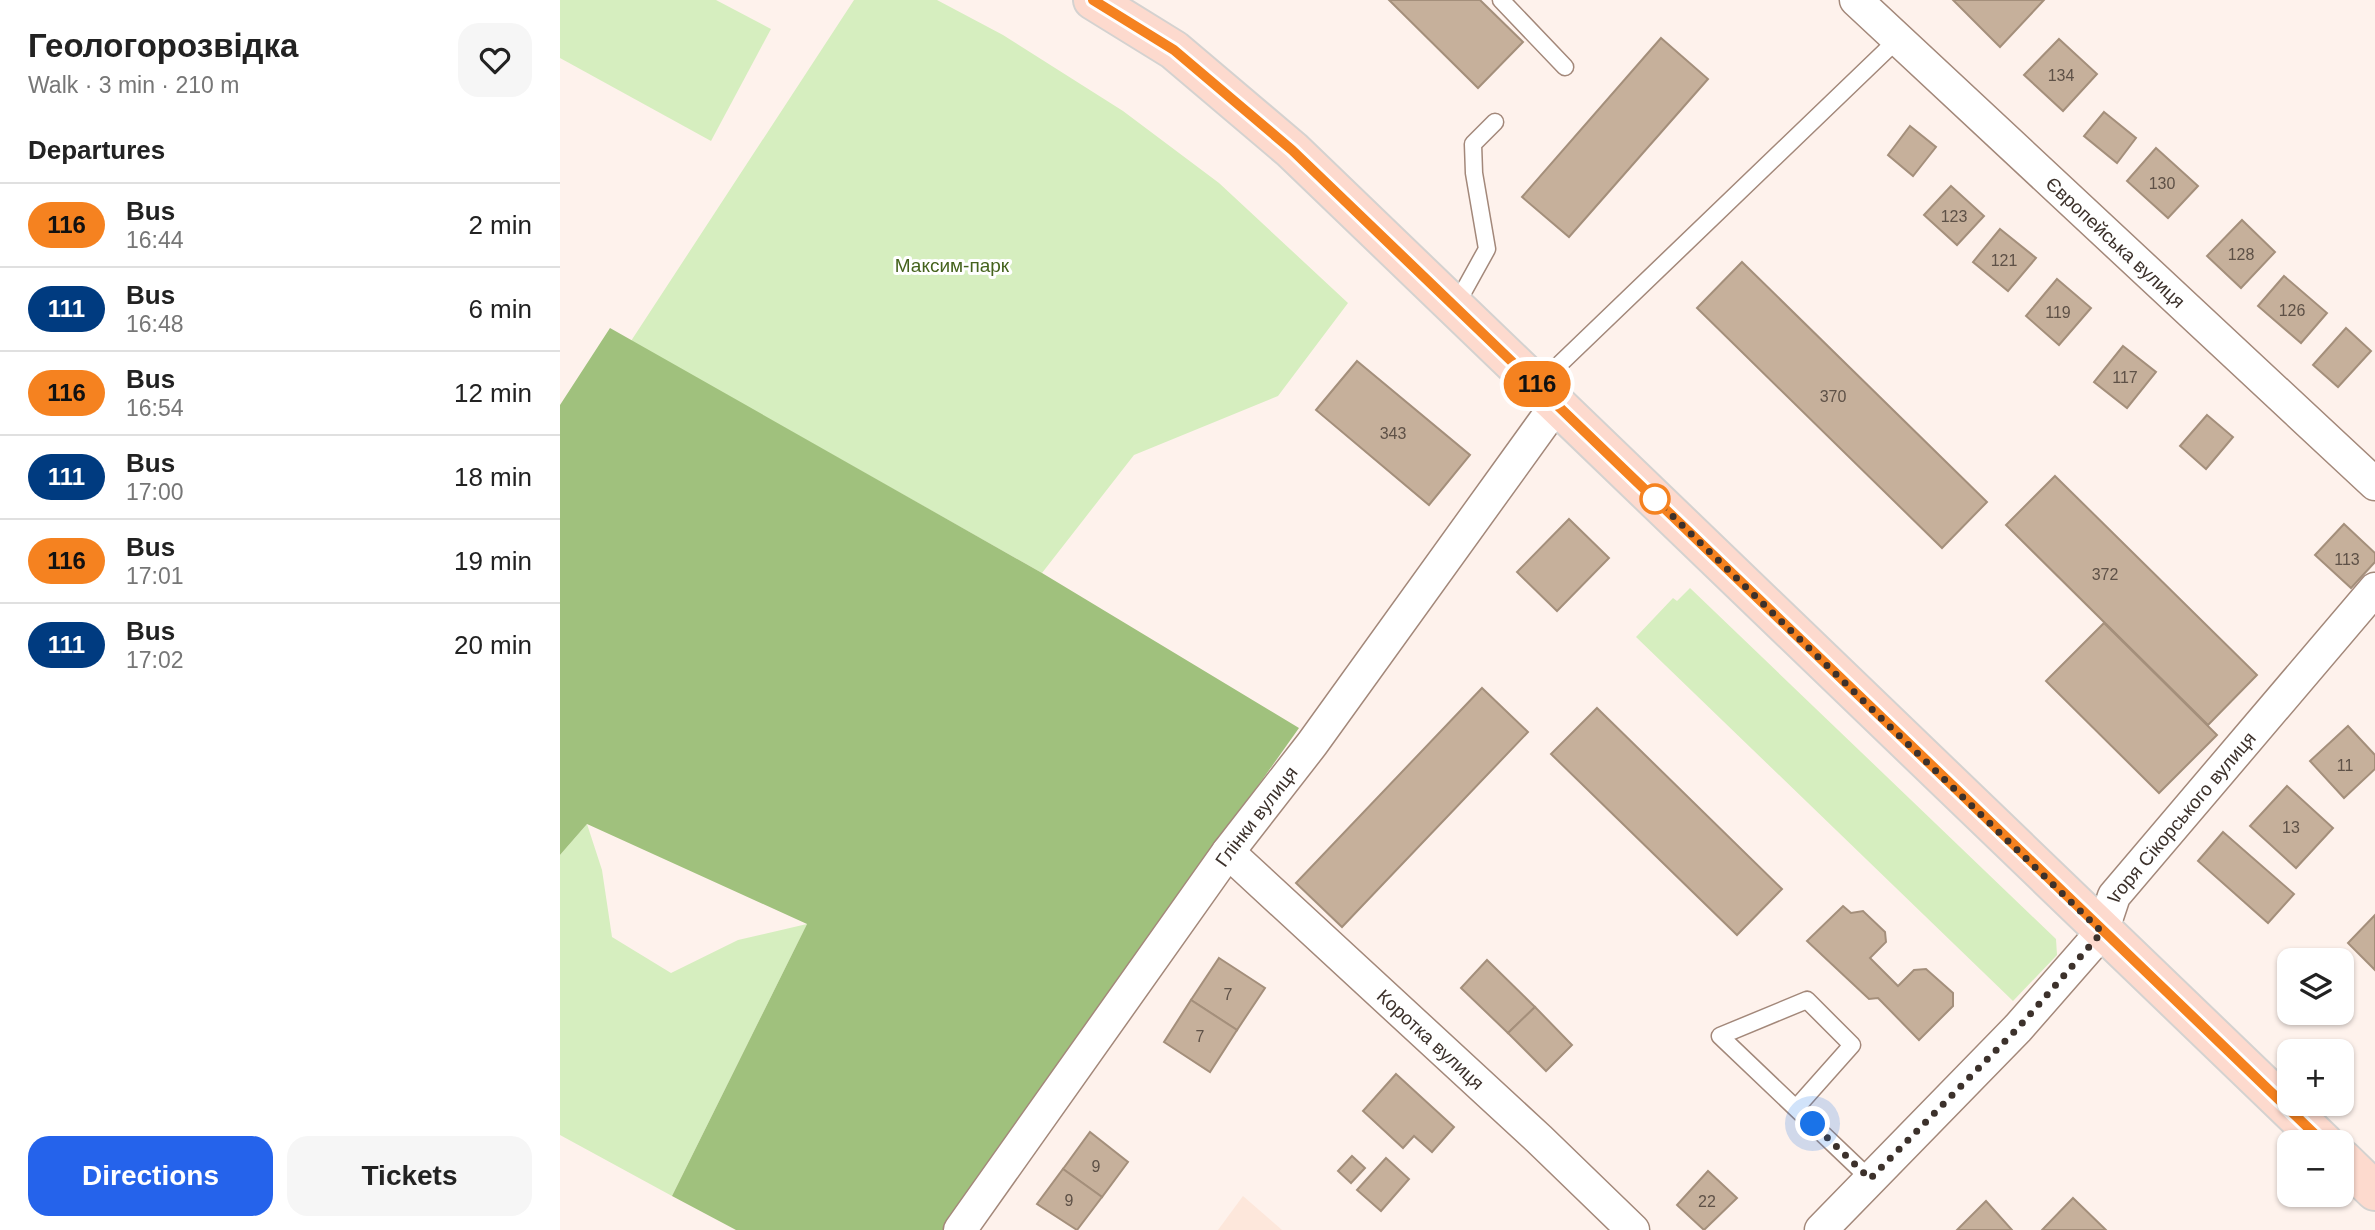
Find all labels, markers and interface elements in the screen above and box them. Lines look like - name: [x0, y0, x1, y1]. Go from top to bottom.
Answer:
- button: heart: [458, 23, 532, 97]
- text: Геологорозвідка: [28, 27, 298, 64]
- house number: 134: [2048, 67, 2074, 84]
- text: Walk · 3 min · 210 m: [28, 72, 239, 98]
- text: Departures: [28, 135, 165, 165]
- street label: Європейська вулиця: [2042, 172, 2189, 312]
- house number: 130: [2149, 175, 2175, 192]
- text: Bus: [126, 196, 175, 226]
- house number: 123: [1941, 208, 1967, 225]
- text: 2 min: [468, 210, 532, 240]
- text: 116: [47, 211, 86, 238]
- text: 16:44: [126, 227, 184, 253]
- house number: 128: [2228, 246, 2254, 263]
- house number: 121: [1991, 252, 2017, 269]
- park label: Максим-парк: [895, 255, 1010, 276]
- text: Bus: [126, 280, 175, 310]
- text: 6 min: [468, 294, 532, 324]
- text: 111: [48, 295, 85, 322]
- house number: 126: [2279, 302, 2305, 319]
- house number: 119: [2045, 304, 2071, 321]
- text: 16:48: [126, 311, 184, 337]
- line badge: 116: [1497, 361, 1577, 407]
- text: Bus: [126, 364, 175, 394]
- house number: 117: [2112, 369, 2138, 386]
- text: 116: [1518, 370, 1556, 397]
- text: 12 min: [454, 378, 532, 408]
- text: 116: [47, 379, 86, 406]
- house number: 370: [1820, 388, 1846, 405]
- text: 16:54: [126, 395, 184, 421]
- house number: 343: [1380, 425, 1406, 442]
- text: Bus: [126, 448, 175, 478]
- text: 18 min: [454, 462, 532, 492]
- text: 111: [48, 463, 85, 490]
- text: 17:00: [126, 479, 184, 505]
- unlabelled marker: [1640, 484, 1670, 514]
- text: Bus: [126, 532, 175, 562]
- text: 19 min: [454, 546, 532, 576]
- text: 116: [47, 547, 86, 574]
- house number: 113: [2334, 551, 2360, 568]
- text: 17:01: [126, 563, 184, 589]
- house number: 372: [2092, 566, 2118, 583]
- text: Bus: [126, 616, 175, 646]
- text: 20 min: [454, 630, 532, 660]
- text: 111: [48, 631, 85, 658]
- text: 17:02: [126, 647, 184, 673]
- street label: Ігоря Сікорського вулиця: [2102, 727, 2260, 905]
- house number: 11: [2337, 757, 2353, 774]
- street label: Глінки вулиця: [1211, 762, 1301, 870]
- house number: 13: [2282, 819, 2300, 836]
- map controls: [2277, 948, 2354, 1207]
- button: layers: [2277, 948, 2354, 1025]
- street label: Коротка вулиця: [1373, 985, 1488, 1093]
- house number: 7: [1224, 986, 1233, 1003]
- house number: 7: [1196, 1028, 1205, 1045]
- button: +: [2277, 1039, 2354, 1116]
- your location: [1795, 1106, 1830, 1141]
- button: −: [2277, 1130, 2354, 1207]
- button: Directions: [28, 1136, 273, 1216]
- button: Tickets: [287, 1136, 532, 1216]
- house number: 9: [1092, 1158, 1101, 1175]
- house number: 9: [1065, 1192, 1074, 1209]
- house number: 22: [1698, 1193, 1716, 1210]

